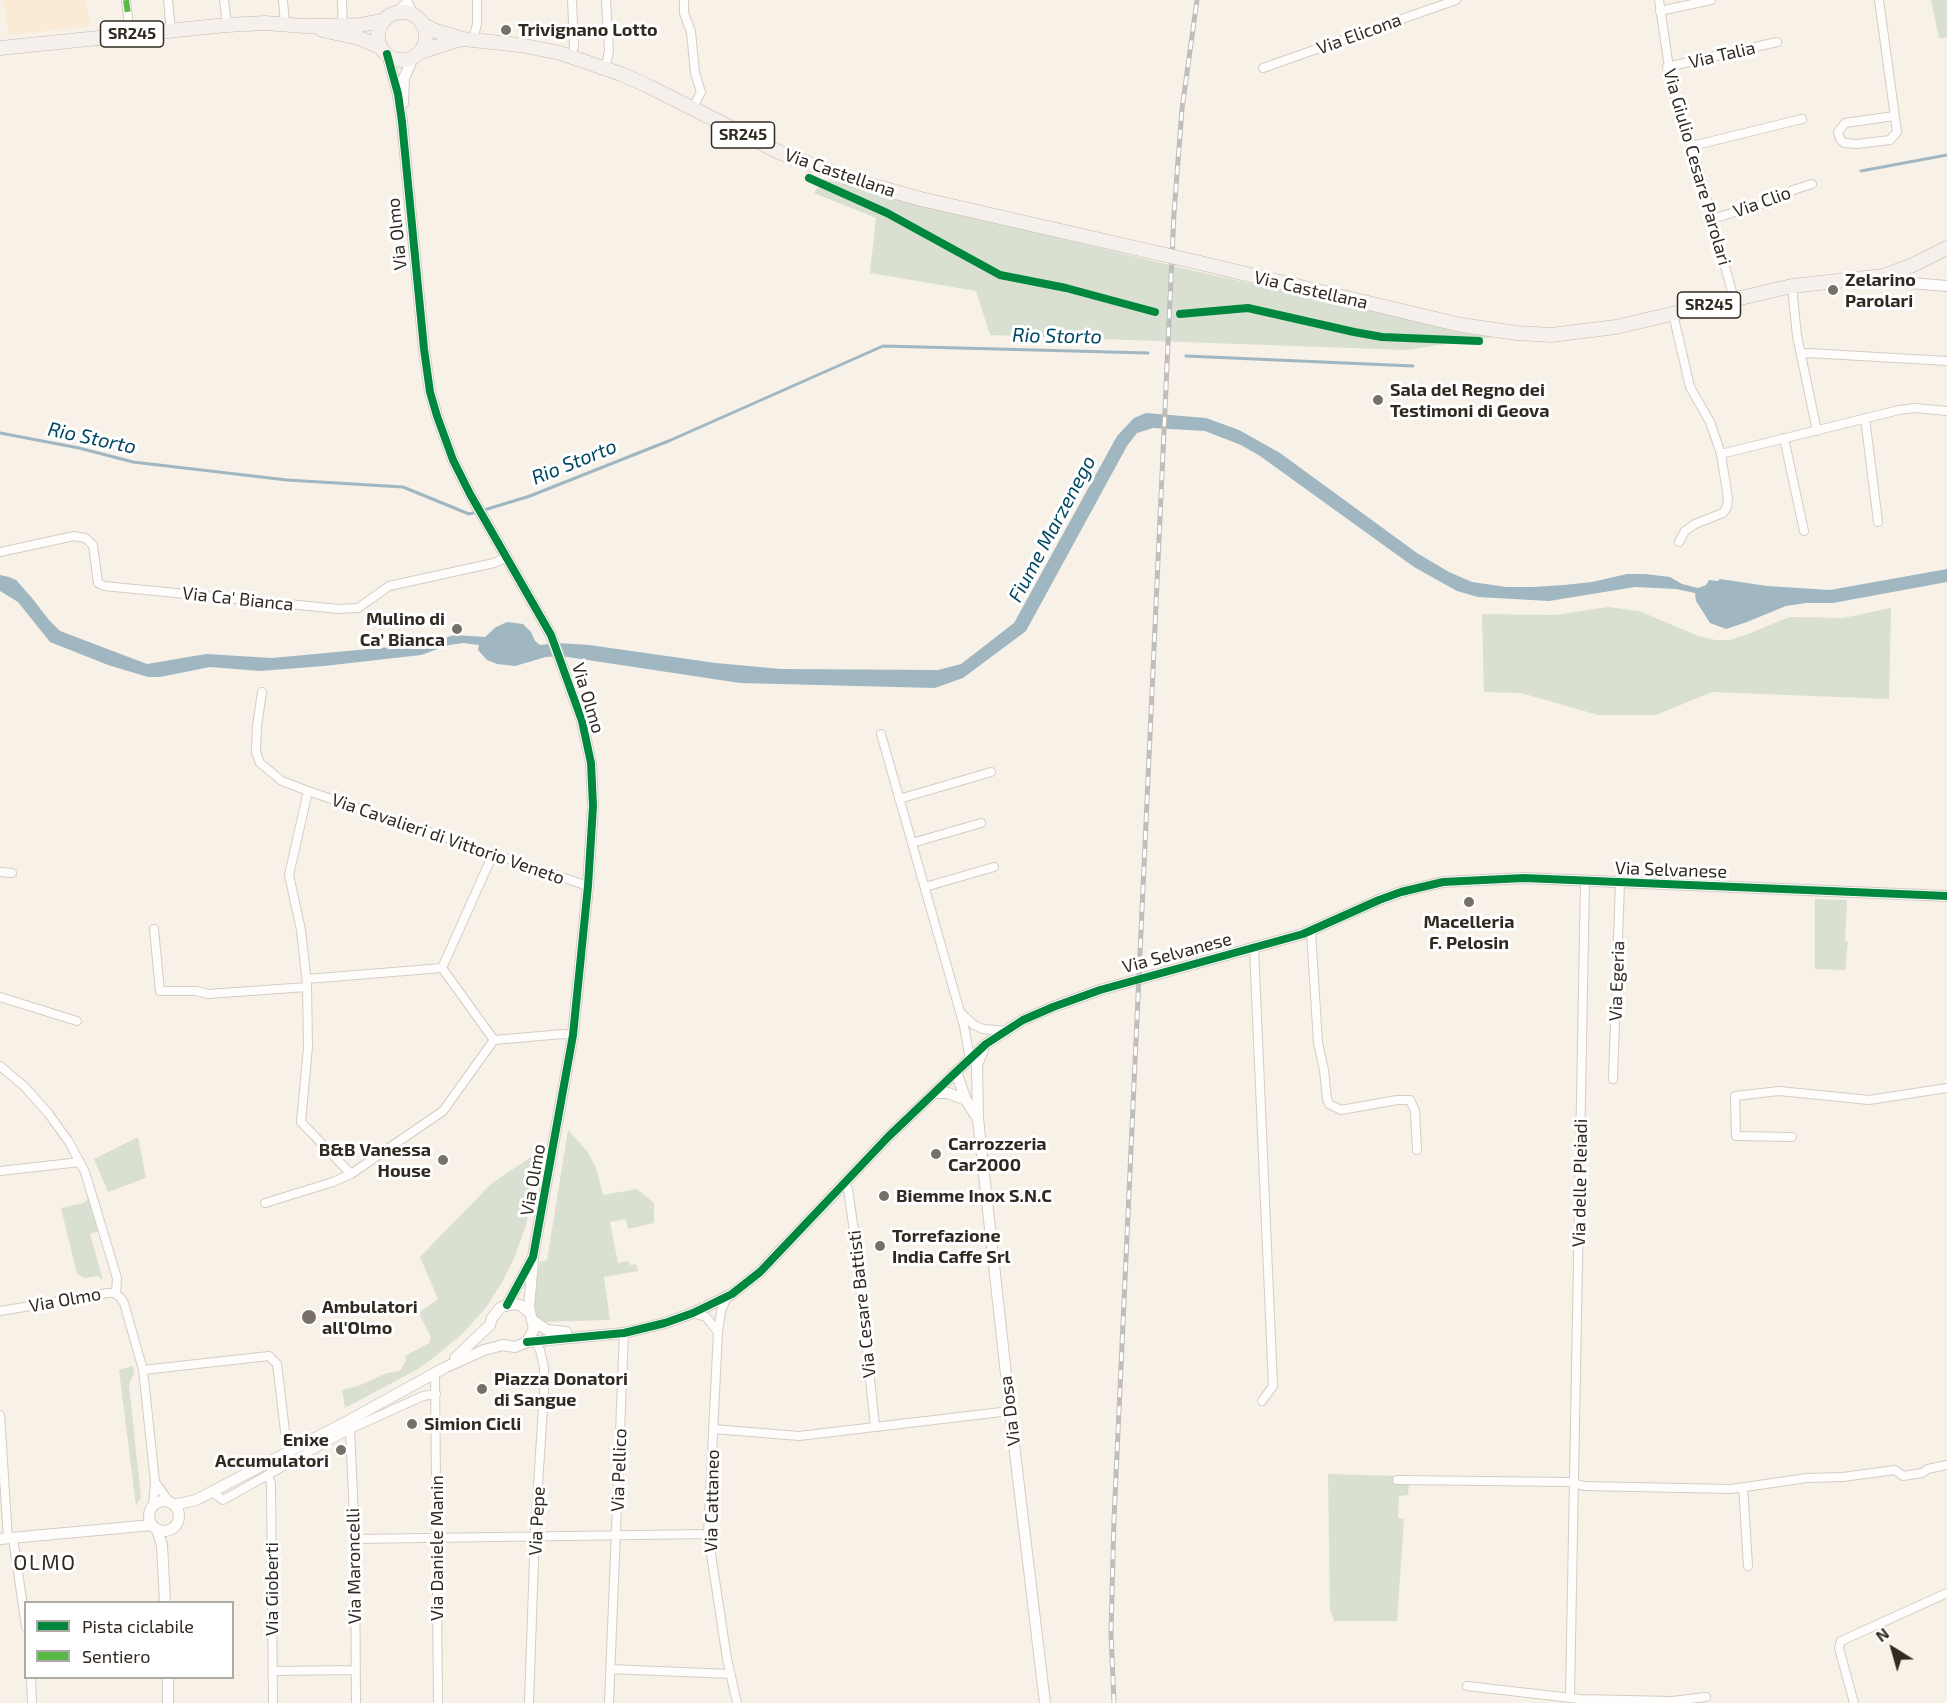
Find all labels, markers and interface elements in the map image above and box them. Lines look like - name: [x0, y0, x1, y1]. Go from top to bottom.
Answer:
- street label: Via Elicona: [1314, 9, 1404, 59]
- place label: Trivignano Lotto: [518, 19, 658, 41]
- road number: SR245: [100, 21, 164, 47]
- marker: Trivignano Lotto: [499, 23, 513, 37]
- street label: Via Talia: [1687, 37, 1757, 73]
- street label: Via Giulio Cesare Parolari: [1659, 66, 1735, 268]
- road number: SR245: [712, 122, 774, 148]
- street label: Via Castellana: [782, 144, 898, 202]
- street label: Via Clio: [1730, 182, 1794, 222]
- street label: Via Olmo: [382, 197, 412, 271]
- street label: Via Castellana: [1252, 266, 1370, 314]
- place label: Zelarino Parolari: [1845, 269, 1916, 312]
- marker: Zelarino Parolari: [1826, 283, 1840, 297]
- road number: SR245: [1678, 292, 1740, 318]
- water label: Rio Storto: [1012, 323, 1102, 349]
- place label: Sala del Regno dei Testimoni di Geova: [1390, 379, 1549, 422]
- marker: Sala del Regno dei Testimoni di Geova: [1371, 393, 1385, 407]
- water label: Rio Storto: [46, 417, 138, 459]
- water label: Rio Storto: [528, 434, 620, 490]
- water label: Fiume Marzenego: [1003, 452, 1101, 606]
- street label: Via Ca' Bianca: [181, 582, 295, 616]
- place label: Mulino di Ca’ Bianca: [360, 608, 445, 650]
- marker: Mulino di Ca’ Bianca: [450, 622, 464, 636]
- street label: Via Olmo: [567, 660, 609, 736]
- street label: Via Cavalieri di Vittorio Veneto: [329, 789, 567, 889]
- street label: Via Selvanese: [1615, 857, 1727, 883]
- marker: Macelleria F. Pelosin: [1462, 895, 1476, 909]
- place label: Macelleria F. Pelosin: [1424, 911, 1514, 954]
- street label: Via Selvanese: [1120, 928, 1234, 978]
- street label: Via Egeria: [1605, 940, 1629, 1022]
- street label: Via delle Pleiadi: [1568, 1119, 1592, 1247]
- place label: Carrozzeria Car2000: [948, 1133, 1047, 1176]
- place label: B&B Vanessa House: [319, 1139, 431, 1182]
- street label: Via Olmo: [516, 1142, 550, 1218]
- marker: Carrozzeria Car2000: [929, 1147, 943, 1161]
- marker: B&B Vanessa House: [436, 1153, 450, 1167]
- place label: Biemme Inox S.N.C: [896, 1185, 1052, 1207]
- marker: Biemme Inox S.N.C: [877, 1189, 891, 1203]
- place label: Torrefazione India Caffe Srl: [892, 1225, 1010, 1268]
- street label: Via Cesare Battisti: [843, 1229, 881, 1379]
- marker: Torrefazione India Caffe Srl: [873, 1239, 887, 1253]
- street label: Via Olmo: [27, 1283, 103, 1317]
- place label: Ambulatori all'Olmo: [322, 1296, 418, 1338]
- marker: Ambulatori all'Olmo: [300, 1308, 318, 1326]
- place label: Piazza Donatori di Sangue: [494, 1368, 628, 1410]
- street label: Via Dosa: [995, 1375, 1025, 1447]
- marker: Piazza Donatori di Sangue: [475, 1382, 489, 1396]
- place label: Simion Cicli: [424, 1413, 521, 1435]
- marker: Simion Cicli: [405, 1417, 419, 1431]
- street label: Via Pellico: [607, 1428, 631, 1512]
- place label: Enixe Accumulatori: [215, 1429, 329, 1472]
- marker: Enixe Accumulatori: [334, 1443, 348, 1457]
- street label: Via Cattaneo: [700, 1449, 724, 1553]
- street label: Via Daniele Manin: [426, 1475, 448, 1621]
- street label: Via Pepe: [524, 1486, 550, 1556]
- street label: Via Maroncelli: [342, 1508, 366, 1624]
- street label: Via Gioberti: [261, 1542, 283, 1636]
- district label: OLMO: [13, 1550, 77, 1576]
- legend: [24, 1601, 234, 1679]
- text: Pista ciclabile: [82, 1615, 194, 1637]
- north arrow: [1863, 1619, 1923, 1679]
- text: N: [1872, 1623, 1892, 1645]
- text: Sentiero: [82, 1645, 150, 1667]

